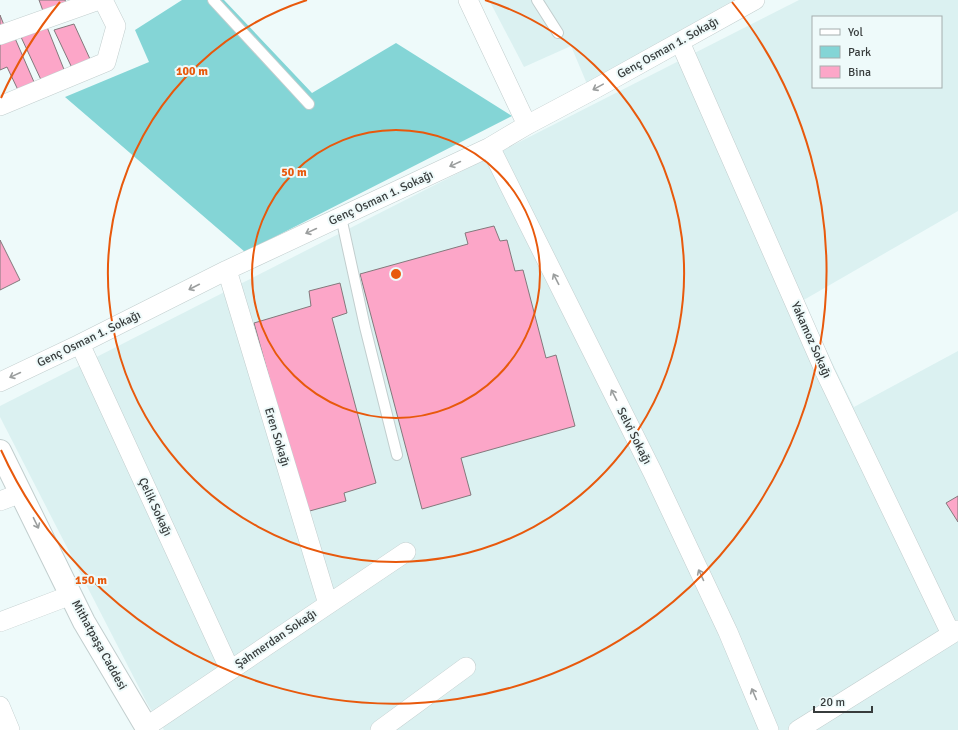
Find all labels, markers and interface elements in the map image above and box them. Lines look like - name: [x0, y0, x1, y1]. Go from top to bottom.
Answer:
- street label: Genç Osman 1. Sokağı: [615, 14, 721, 82]
- legend: [812, 16, 942, 88]
- text: Yol: [848, 25, 864, 40]
- text: Park: [848, 45, 871, 60]
- text: 100 m: [176, 64, 208, 79]
- text: Bina: [848, 65, 871, 80]
- one-way arrow: [593, 84, 605, 91]
- one-way arrow: [449, 161, 461, 168]
- text: 50 m: [281, 165, 307, 180]
- street label: Genç Osman 1. Sokağı: [326, 167, 436, 229]
- one-way arrow: [306, 228, 318, 235]
- centre of rings: [389, 267, 403, 281]
- one-way arrow: [552, 273, 559, 285]
- one-way arrow: [188, 284, 200, 291]
- street label: Yakamoz Sokağı: [788, 300, 834, 380]
- street label: Genç Osman 1. Sokağı: [35, 307, 143, 371]
- one-way arrow: [9, 372, 21, 379]
- one-way arrow: [610, 390, 617, 402]
- street label: Selvi Sokağı: [613, 405, 655, 467]
- street label: Eren Sokağı: [261, 406, 293, 468]
- street label: Çelik Sokağı: [135, 475, 175, 539]
- one-way arrow: [33, 517, 40, 529]
- one-way arrow: [697, 570, 704, 582]
- text: 150 m: [75, 573, 107, 588]
- street label: Mithatpaşa Caddesi: [68, 597, 130, 693]
- street label: Şahmerdan Sokağı: [232, 606, 320, 672]
- one-way arrow: [749, 688, 757, 700]
- scale bar: [814, 688, 872, 714]
- text: 20 m: [820, 695, 845, 710]

